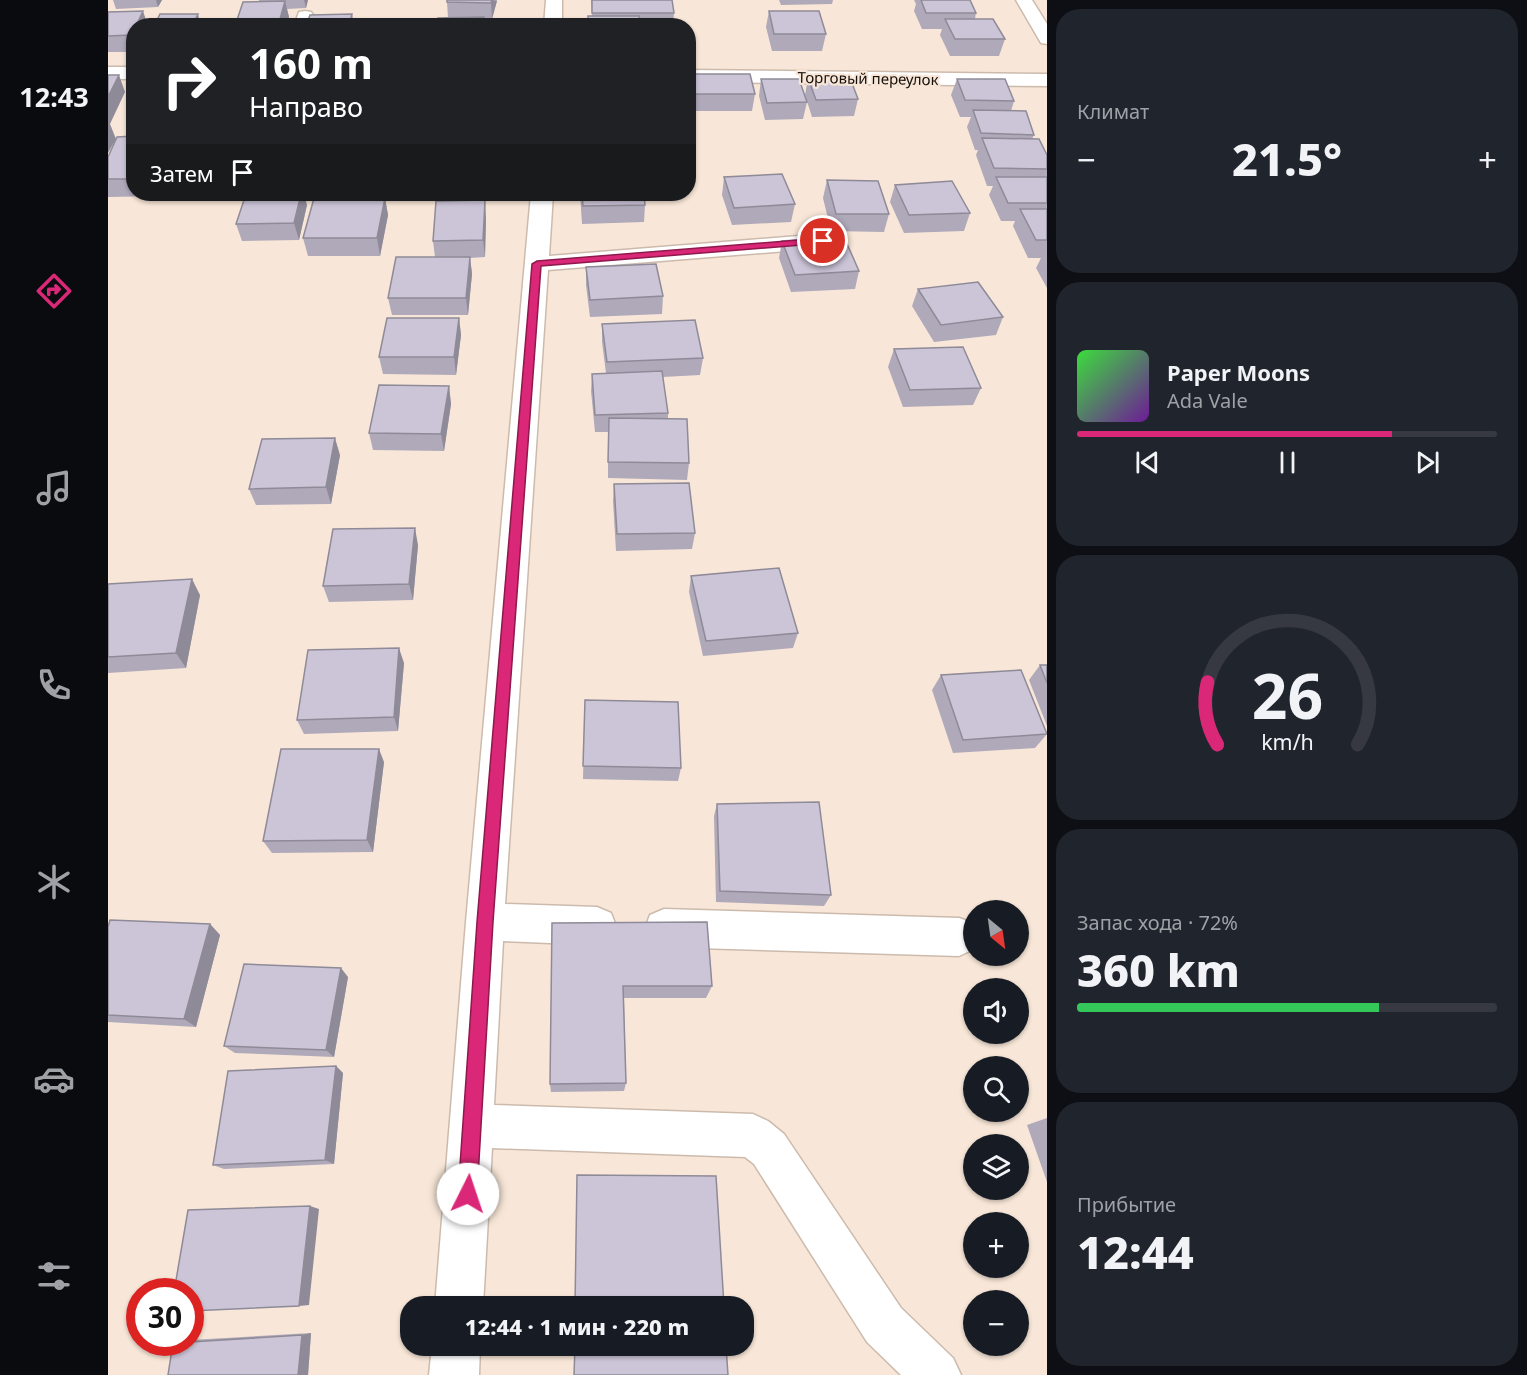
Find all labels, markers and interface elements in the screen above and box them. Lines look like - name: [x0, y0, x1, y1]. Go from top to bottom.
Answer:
- text: 160 m: [249, 34, 373, 91]
- icon: right: [150, 42, 228, 120]
- street label: Торговый переулок: [797, 67, 939, 89]
- text: 12:43: [19, 78, 89, 115]
- text: Направо: [249, 88, 363, 125]
- text: Климат: [1077, 98, 1149, 125]
- text: 21.5°: [1232, 128, 1342, 189]
- text: −: [1077, 137, 1096, 182]
- text: +: [1478, 137, 1497, 182]
- icon: arrive: [226, 156, 259, 189]
- text: Затем: [150, 158, 214, 188]
- pin: [797, 215, 848, 266]
- icon: arrive: [806, 224, 839, 257]
- icon: directions: [33, 270, 75, 312]
- text: Paper Moons: [1167, 357, 1310, 387]
- text: Ada Vale: [1167, 387, 1248, 414]
- icon: previous: [1131, 446, 1164, 479]
- icon: pause: [1271, 446, 1304, 479]
- icon: next: [1411, 446, 1444, 479]
- icon: music: [33, 467, 75, 509]
- text: 26: [1251, 652, 1323, 737]
- icon: phone: [33, 664, 75, 706]
- text: km/h: [1261, 727, 1313, 756]
- icon: climate: [33, 861, 75, 903]
- north arrow: [963, 900, 1029, 966]
- map controls: [963, 900, 1029, 1356]
- text: Запас хода · 72%: [1077, 909, 1238, 936]
- text: 360 km: [1077, 939, 1240, 1000]
- button: sound: [963, 978, 1029, 1044]
- button: search: [963, 1056, 1029, 1122]
- icon: car: [33, 1058, 75, 1100]
- button: layers: [963, 1134, 1029, 1200]
- position arrow: [436, 1162, 500, 1226]
- text: Прибытие: [1077, 1191, 1176, 1218]
- button: +: [963, 1212, 1029, 1278]
- text: 12:44: [1077, 1221, 1194, 1282]
- icon: filters: [33, 1255, 75, 1297]
- speed limit sign: 30: [126, 1278, 204, 1356]
- button: −: [963, 1290, 1029, 1356]
- text: 12:44 · 1 мин · 220 m: [465, 1311, 689, 1341]

